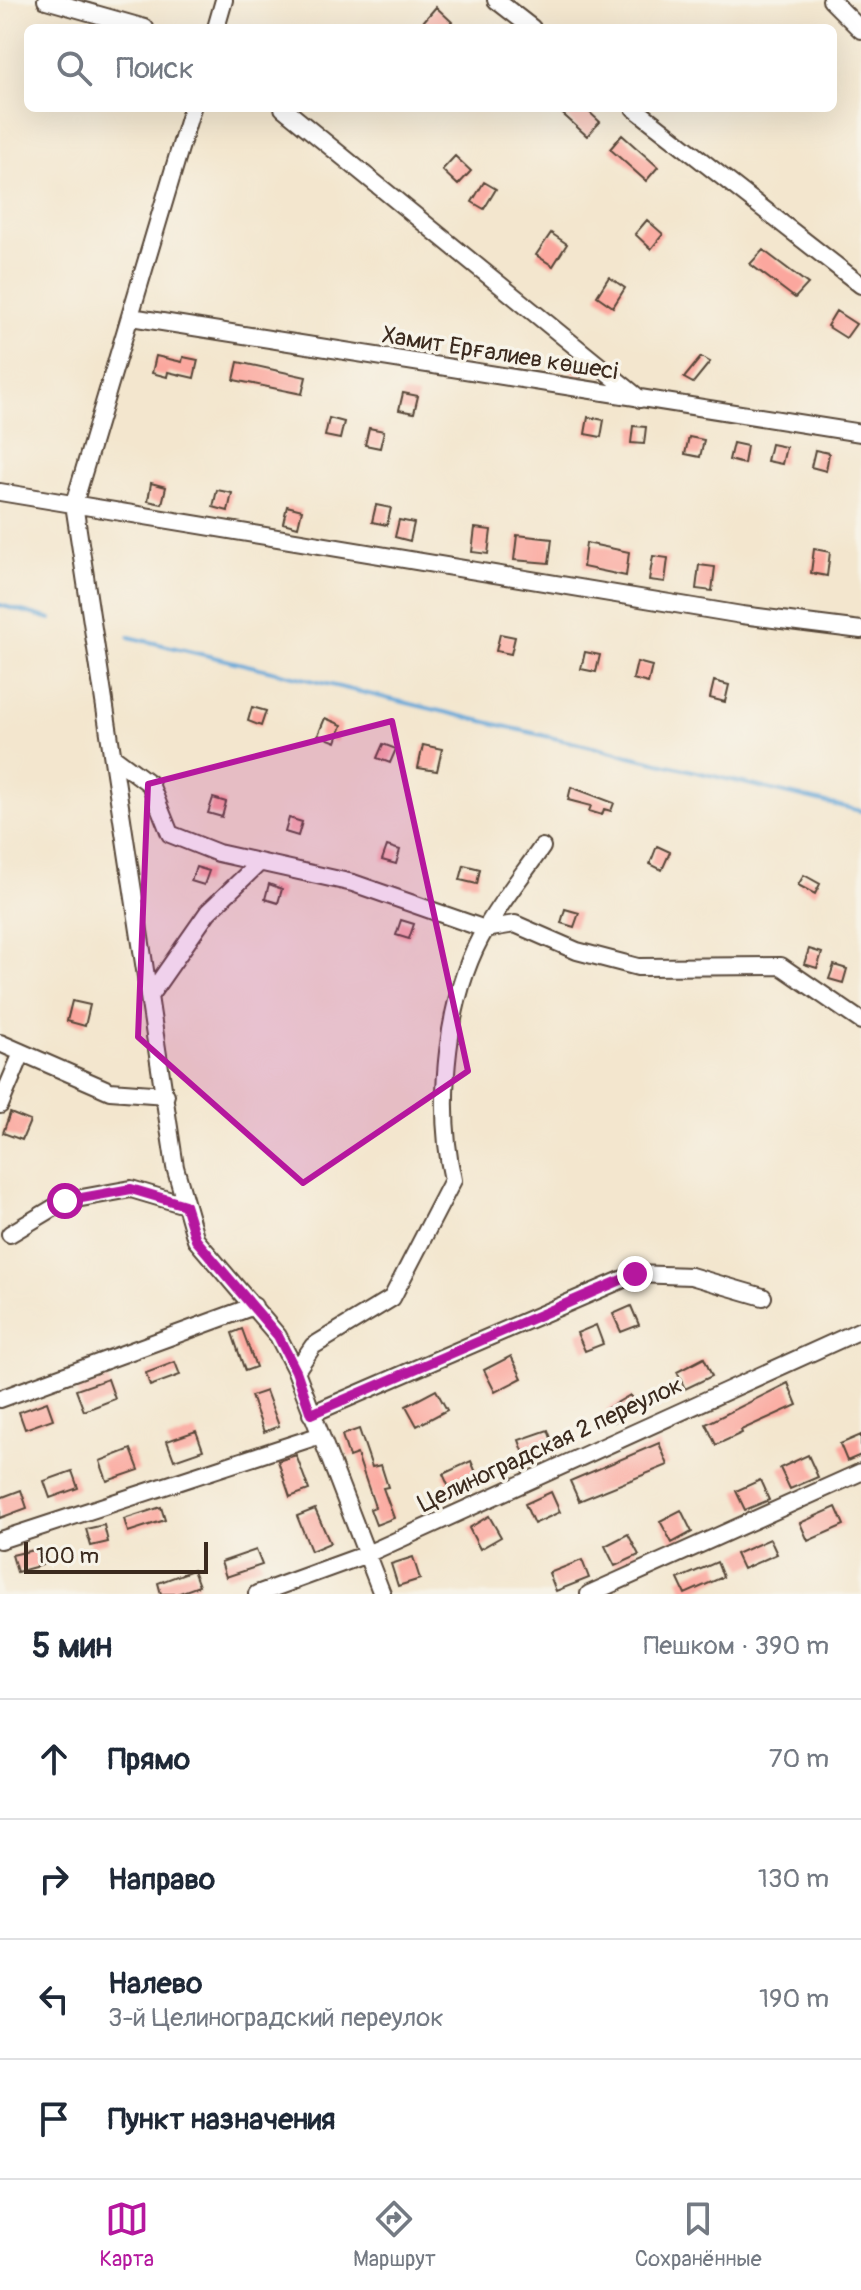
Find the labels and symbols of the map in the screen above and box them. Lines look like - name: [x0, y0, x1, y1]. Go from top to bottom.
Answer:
- street label: Хамит Ерғалиев көшесі: [380, 321, 620, 386]
- route start: [47, 1183, 83, 1219]
- route end: [617, 1256, 653, 1292]
- street label: Целиноградская 2 переулок: [413, 1370, 687, 1519]
- scale bar: [24, 1538, 208, 1574]

